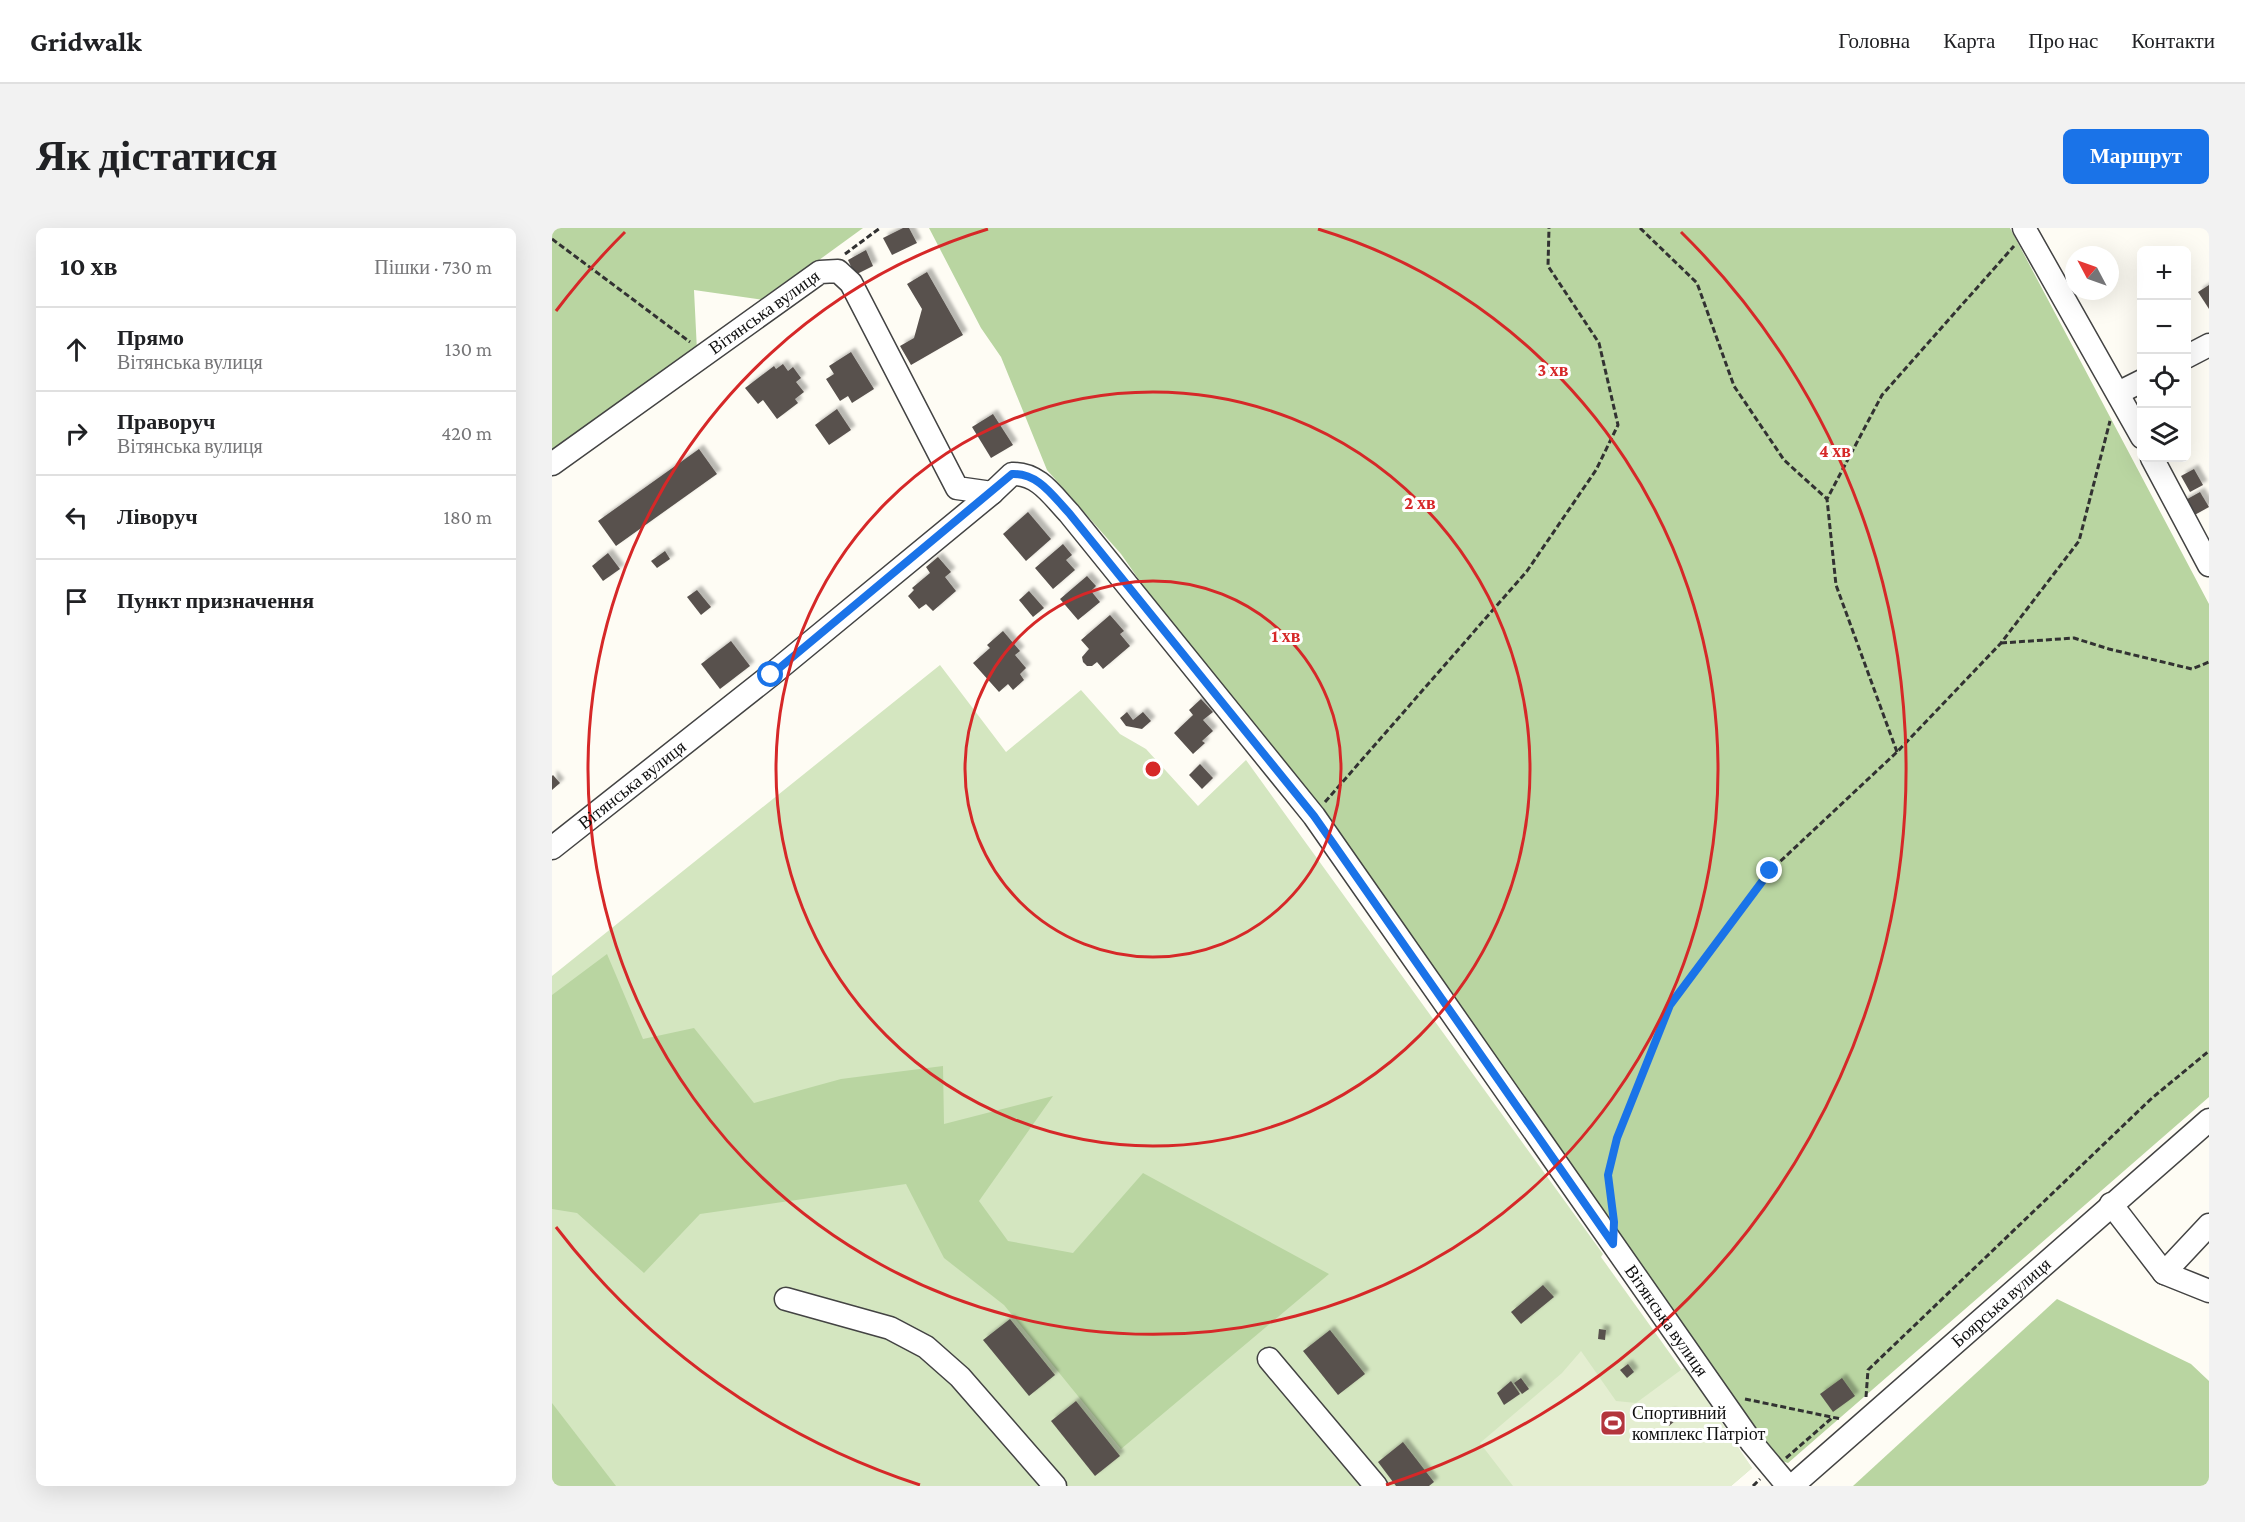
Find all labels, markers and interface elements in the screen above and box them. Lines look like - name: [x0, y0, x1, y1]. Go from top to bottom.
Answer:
- text: Gridwalk: [30, 26, 142, 57]
- text: Головна: [1838, 29, 1910, 53]
- text: Карта: [1943, 29, 1995, 53]
- text: Про нас: [2028, 29, 2098, 53]
- text: Контакти: [2131, 29, 2215, 53]
- button: Маршрут: [2063, 129, 2209, 184]
- text: Як дістатися: [36, 132, 277, 179]
- north arrow: [2065, 246, 2119, 300]
- map controls: [2137, 246, 2191, 462]
- button: +: [2137, 246, 2191, 300]
- text: 10 хв: [60, 252, 118, 281]
- text: Пішки · 730 m: [374, 256, 492, 278]
- street label: Вітянська вулиця: [705, 266, 823, 358]
- button: −: [2137, 300, 2191, 354]
- text: Прямо: [117, 325, 184, 350]
- icon: ahead: [60, 333, 93, 366]
- text: 130 m: [445, 338, 492, 360]
- text: Вітянська вулиця: [117, 351, 263, 373]
- button: locate: [2137, 354, 2191, 408]
- text: 3 хв: [1538, 360, 1569, 380]
- button: layers: [2137, 408, 2191, 462]
- text: Праворуч: [117, 409, 215, 434]
- icon: right: [60, 417, 93, 450]
- text: 420 m: [441, 422, 492, 444]
- text: Вітянська вулиця: [117, 435, 263, 457]
- text: 4 хв: [1819, 441, 1851, 461]
- text: 2 хв: [1404, 493, 1436, 513]
- icon: left: [60, 501, 93, 534]
- text: Ліворуч: [117, 504, 198, 529]
- text: 180 m: [443, 506, 492, 528]
- icon: arrive: [60, 585, 93, 618]
- text: Пункт призначення: [117, 588, 314, 613]
- text: 1 хв: [1272, 626, 1301, 646]
- route start: [757, 661, 783, 687]
- street label: Вітянська вулиця: [574, 736, 690, 833]
- centre of rings: [1143, 759, 1163, 779]
- route end: [1756, 857, 1782, 883]
- street label: Боярська вулиця: [1947, 1254, 2055, 1351]
- street label: Вітянська вулиця: [1621, 1261, 1712, 1380]
- place label: Спортивний комплекс Патріот: [1632, 1403, 1766, 1444]
- sports icon: Спортивний комплекс Патріот: [1598, 1408, 1628, 1438]

